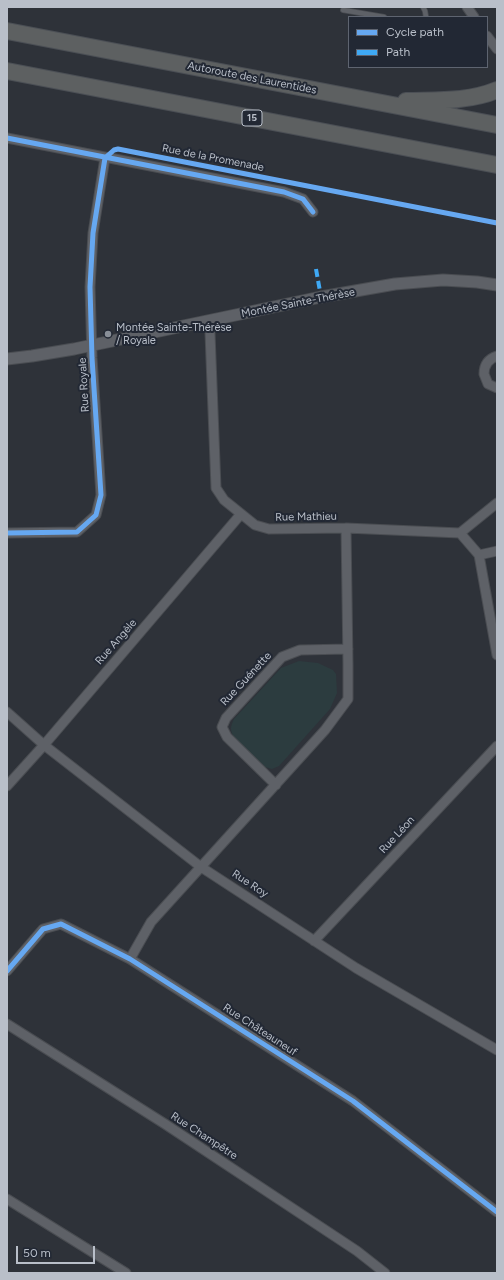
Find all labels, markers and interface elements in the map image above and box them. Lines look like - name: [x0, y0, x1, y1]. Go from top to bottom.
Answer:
- legend: [348, 16, 488, 68]
- text: Cycle path: [386, 25, 444, 39]
- text: Path: [386, 45, 410, 59]
- street label: Autoroute des Laurentides: [186, 59, 318, 97]
- road number: 15: [242, 110, 262, 126]
- street label: Rue de la Promenade: [161, 142, 265, 174]
- street label: Montée Sainte-Thérèse: [240, 285, 356, 321]
- place label: Montée Sainte-Thérèse / Royale: [116, 321, 232, 347]
- marker: Montée Sainte-Thérèse / Royale: [103, 329, 113, 339]
- street label: Rue Royale: [76, 357, 92, 413]
- street label: Rue Mathieu: [275, 510, 337, 524]
- street label: Rue Angèle: [93, 616, 139, 668]
- street label: Rue Guénette: [218, 649, 274, 709]
- street label: Rue Léon: [376, 814, 418, 856]
- street label: Rue Roy: [229, 867, 271, 901]
- street label: Rue Châteauneuf: [220, 1001, 300, 1059]
- street label: Rue Champêtre: [168, 1109, 240, 1163]
- scale bar: [18, 1238, 97, 1264]
- text: 50 m: [23, 1246, 51, 1260]

